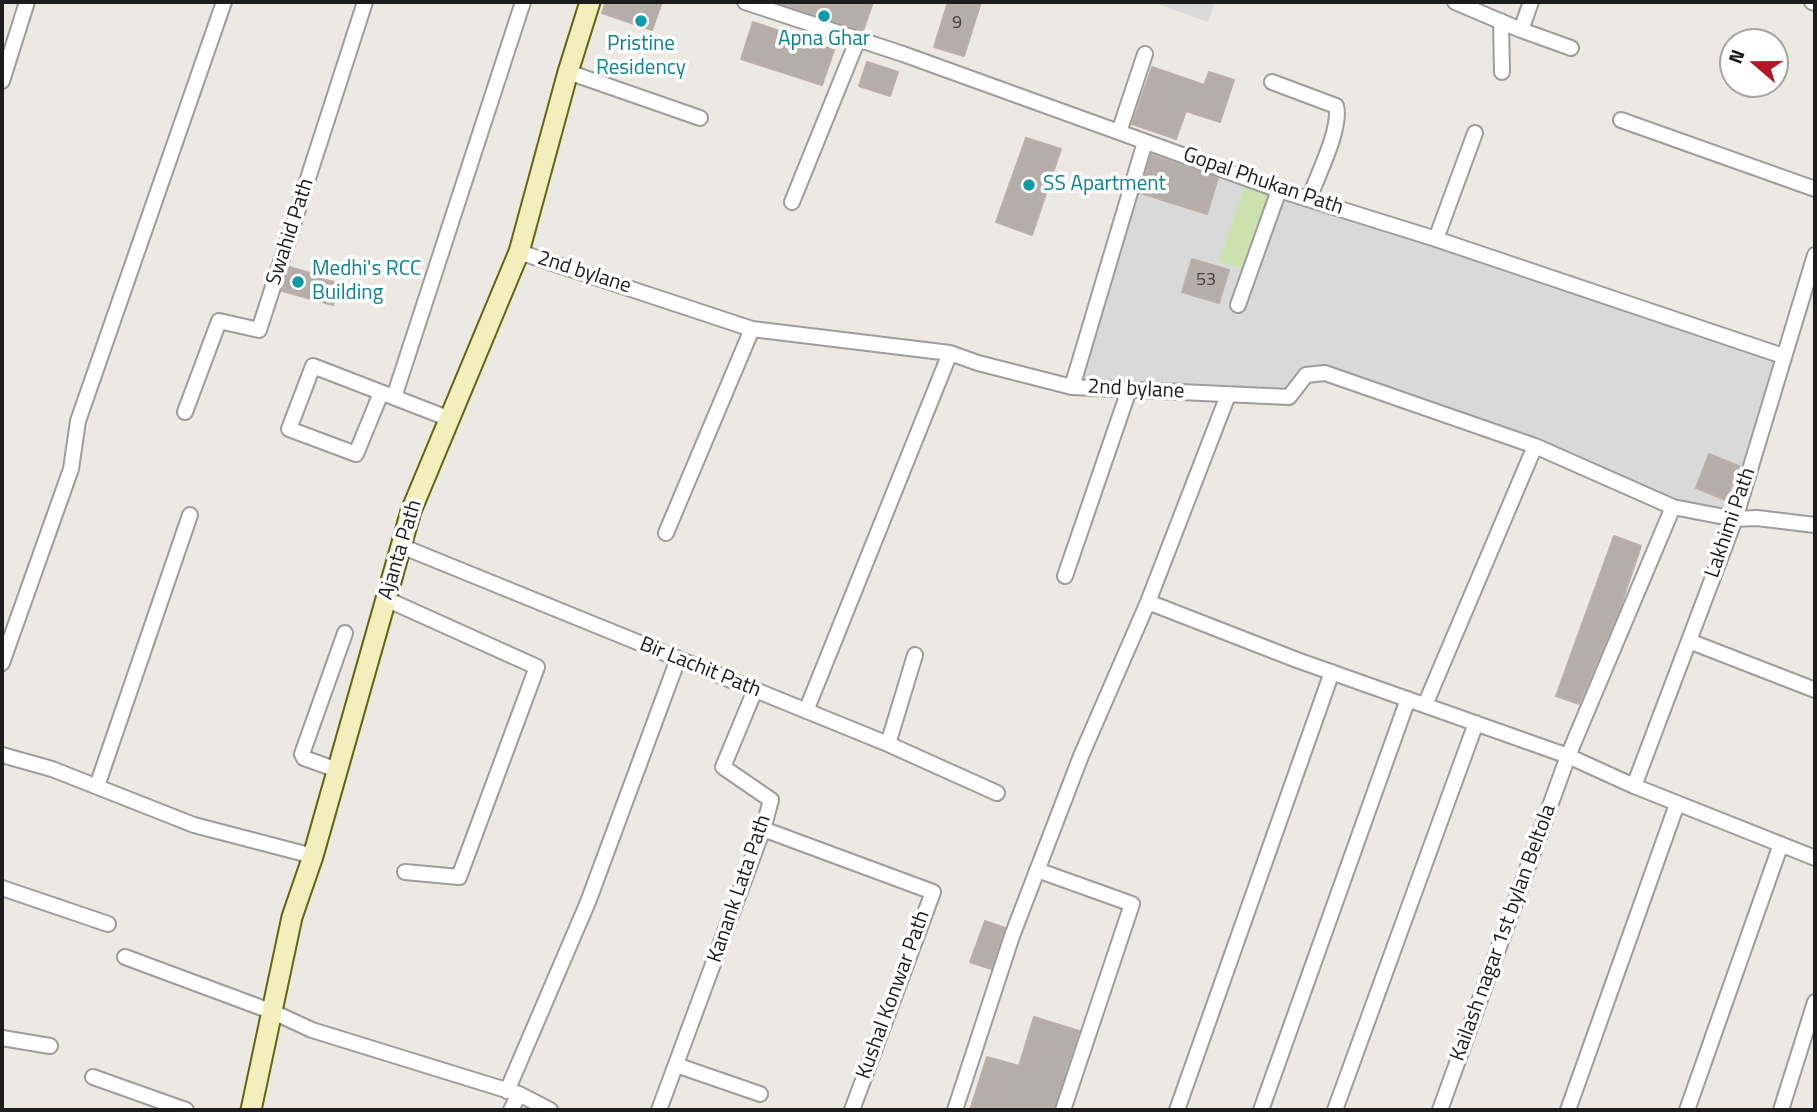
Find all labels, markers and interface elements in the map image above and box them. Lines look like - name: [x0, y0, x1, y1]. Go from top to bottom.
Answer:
- marker: Apna Ghar: [816, 8, 832, 24]
- marker: Pristine Residency: [633, 13, 649, 29]
- house number: 9: [952, 13, 962, 35]
- place label: Apna Ghar: [778, 27, 870, 53]
- north arrow: [1719, 28, 1789, 98]
- place label: Pristine Residency: [596, 32, 686, 82]
- text: N: [1720, 45, 1752, 67]
- street label: Gopal Phukan Path: [1180, 143, 1346, 221]
- place label: SS Apartment: [1043, 172, 1166, 198]
- street label: Swahid Path: [262, 175, 320, 289]
- marker: SS Apartment: [1021, 177, 1037, 193]
- street label: 2nd bylane: [534, 246, 634, 300]
- place label: Medhi's RCC Building: [312, 257, 421, 307]
- house number: 53: [1196, 270, 1216, 292]
- marker: Medhi's RCC Building: [290, 274, 306, 290]
- street label: 2nd bylane: [1087, 375, 1185, 405]
- street label: Lakhimi Path: [1700, 465, 1762, 581]
- street label: Ajanta Path: [374, 497, 428, 603]
- street label: Bir Lachit Path: [636, 632, 764, 704]
- street label: Kailash nagar 1st bylan Beltola: [1446, 801, 1562, 1065]
- street label: Kanank Lata Path: [703, 812, 777, 966]
- street label: Kushal Konwar Path: [852, 907, 936, 1083]

